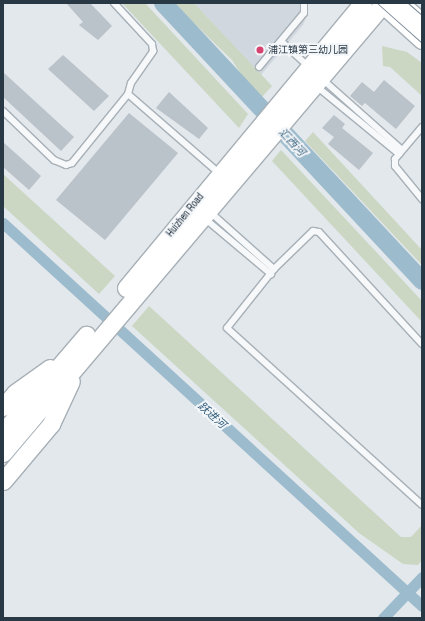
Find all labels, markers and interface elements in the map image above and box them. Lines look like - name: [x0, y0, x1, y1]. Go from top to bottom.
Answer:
- place label: 浦江镇第三幼儿园: [268, 44, 348, 56]
- marker: 浦江镇第三幼儿园: [255, 45, 265, 55]
- water label: 汇西河: [276, 125, 308, 159]
- street label: Huizhen Road: [164, 191, 206, 239]
- water label: 跃进河: [195, 399, 229, 431]

